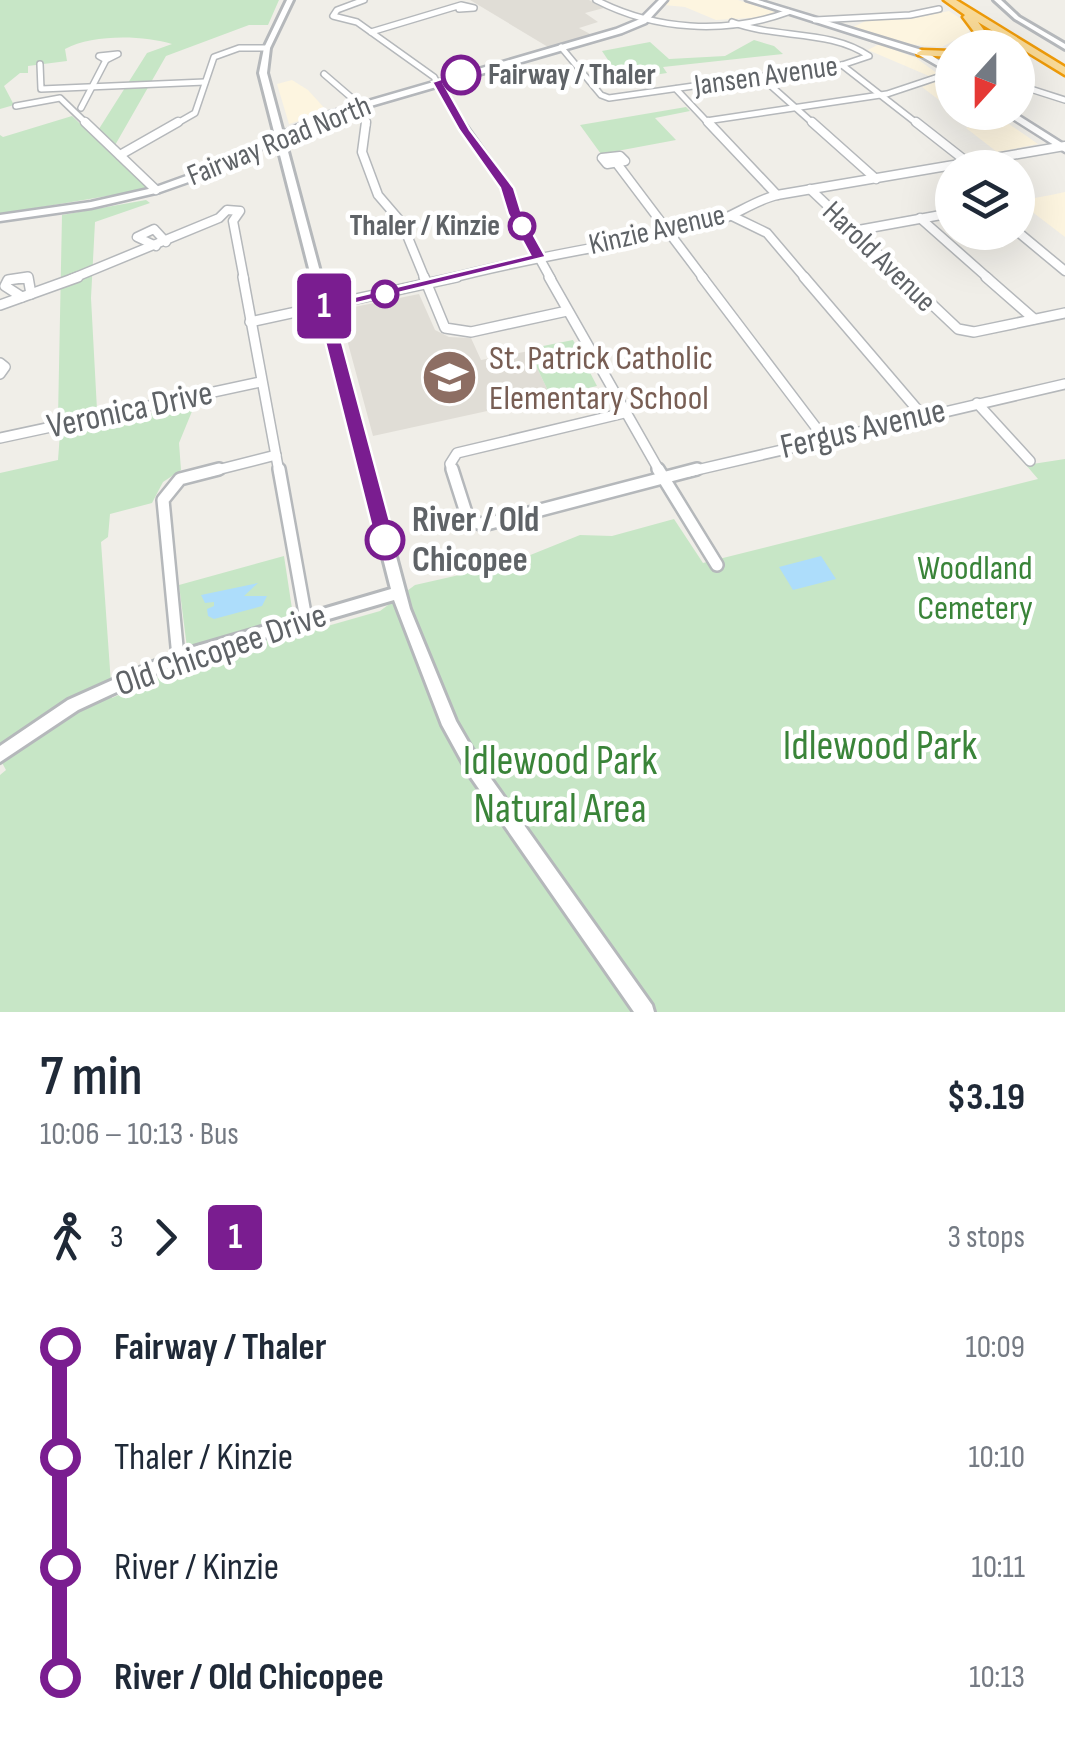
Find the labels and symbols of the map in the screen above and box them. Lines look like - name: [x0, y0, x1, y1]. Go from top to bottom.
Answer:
- north arrow: [935, 30, 1035, 130]
- street label: Jansen Avenue: [691, 48, 840, 104]
- marker: Fairway / Thaler: [442, 56, 480, 94]
- place label: Fairway / Thaler: [488, 57, 656, 93]
- street label: Fairway Road North: [182, 88, 376, 194]
- street label: Harold Avenue: [815, 194, 943, 320]
- street label: Kinzie Avenue: [585, 197, 729, 263]
- place label: Thaler / Kinzie: [349, 208, 500, 244]
- marker: Thaler / Kinzie: [509, 213, 535, 239]
- line badge: 1: [292, 274, 356, 338]
- unlabelled marker: [372, 281, 398, 307]
- place label: St. Patrick Catholic Elementary School: [489, 337, 713, 420]
- school or university icon: St. Patrick Catholic Elementary School: [420, 348, 480, 408]
- street label: Veronica Drive: [43, 372, 217, 448]
- street label: Fergus Avenue: [776, 389, 950, 469]
- place label: River / Old Chicopee: [412, 499, 539, 582]
- marker: River / Old Chicopee: [366, 521, 404, 559]
- park label: Woodland Cemetery: [917, 547, 1033, 630]
- street label: Old Chicopee Drive: [110, 594, 332, 706]
- park label: Idlewood Park: [783, 721, 977, 772]
- park label: Idlewood Park Natural Area: [463, 736, 657, 835]

